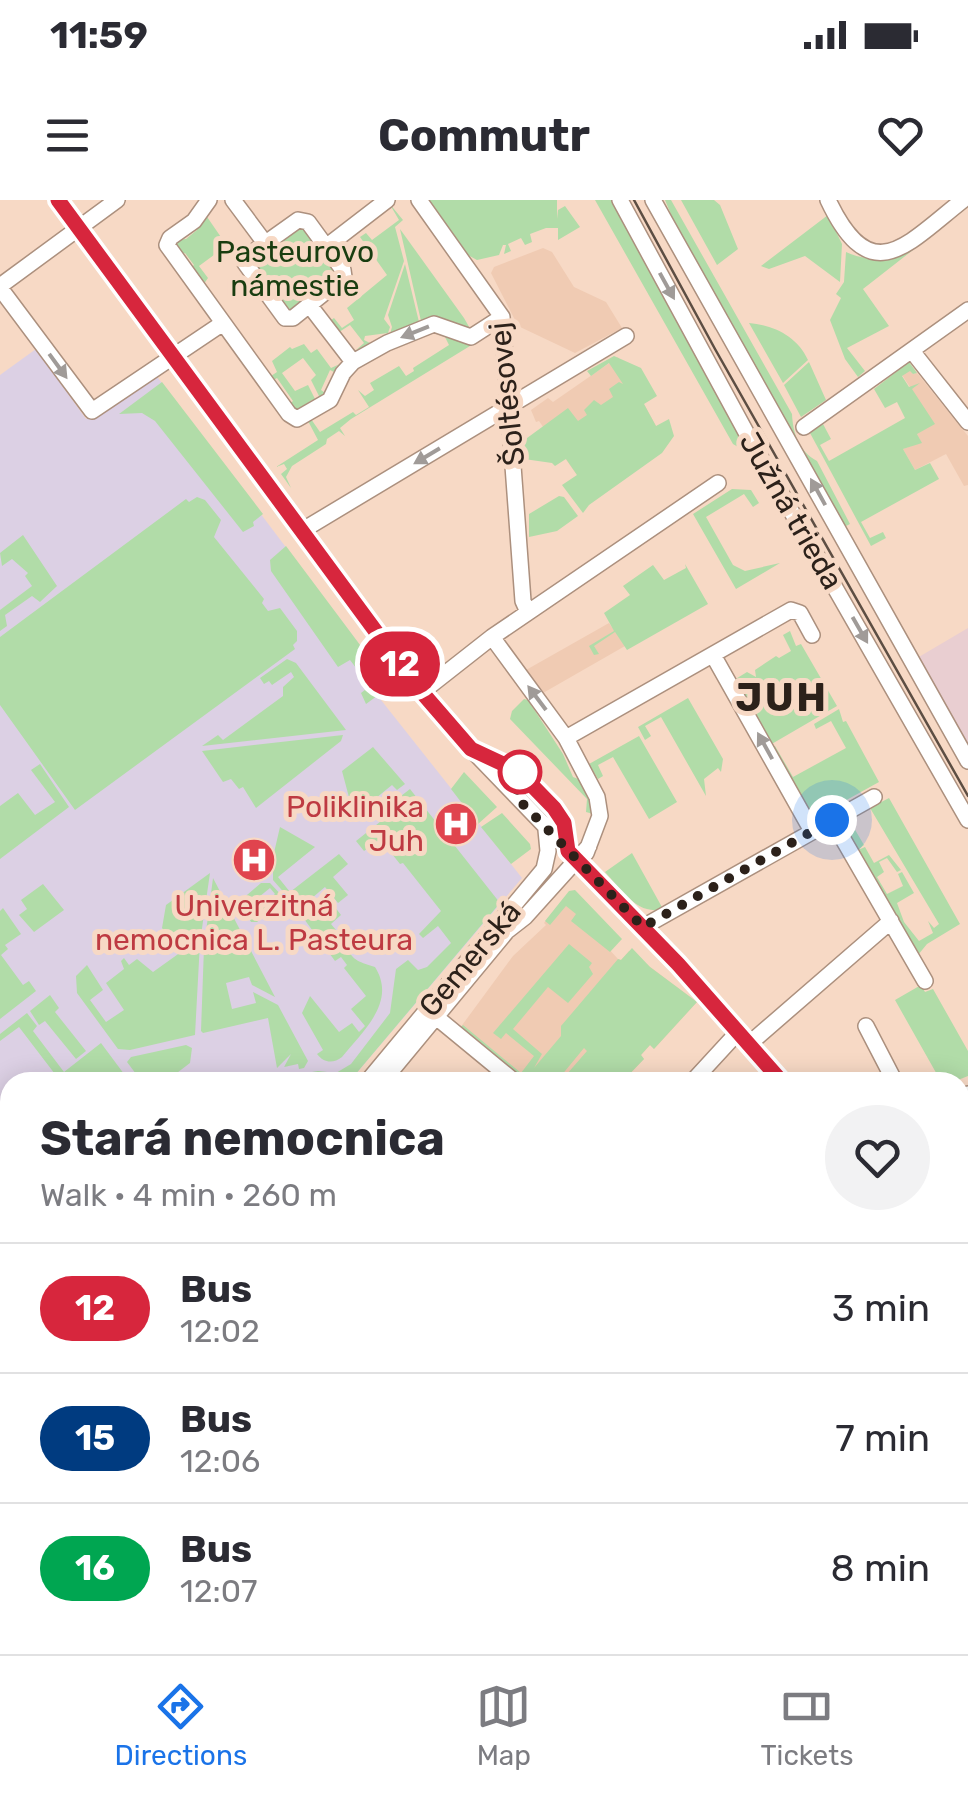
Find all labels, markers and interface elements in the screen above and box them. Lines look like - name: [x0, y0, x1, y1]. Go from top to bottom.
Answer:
- text: 11:59: [50, 12, 148, 58]
- icon: menu: [40, 108, 95, 163]
- icon: heart: [873, 108, 928, 163]
- text: Commutr: [378, 109, 590, 162]
- park label: Pasteurovo námestie: [216, 234, 374, 304]
- one-way arrow: [658, 271, 675, 300]
- street label: Šoltésovej: [482, 320, 532, 468]
- one-way arrow: [400, 324, 430, 340]
- one-way arrow: [47, 353, 67, 379]
- street label: Južná trieda: [732, 426, 850, 596]
- one-way arrow: [413, 447, 441, 464]
- one-way arrow: [810, 478, 827, 507]
- one-way arrow: [850, 616, 868, 644]
- line badge: 12: [355, 632, 445, 696]
- text: 12: [380, 643, 420, 685]
- district label: JUH: [735, 674, 829, 721]
- one-way arrow: [528, 685, 548, 711]
- one-way arrow: [756, 732, 774, 760]
- unlabelled marker: [499, 751, 541, 793]
- place label: Poliklinika Juh: [286, 789, 424, 859]
- your location: [807, 795, 857, 845]
- hospital icon: Poliklinika Juh: [433, 801, 479, 847]
- hospital icon: Univerzitná nemocnica L. Pasteura: [231, 837, 277, 883]
- place label: Univerzitná nemocnica L. Pasteura: [95, 888, 413, 958]
- street label: Gemerská: [411, 894, 529, 1024]
- button: heart: [825, 1105, 930, 1210]
- text: Stará nemocnica: [40, 1110, 445, 1167]
- text: Walk · 4 min · 260 m: [40, 1176, 337, 1214]
- text: Bus: [180, 1266, 252, 1312]
- text: 3 min: [832, 1285, 930, 1331]
- text: 12: [75, 1287, 115, 1329]
- text: 12:02: [180, 1312, 260, 1350]
- text: Bus: [180, 1396, 252, 1442]
- text: 7 min: [835, 1415, 930, 1461]
- text: 15: [75, 1417, 115, 1459]
- text: 12:06: [180, 1442, 260, 1480]
- text: Bus: [180, 1526, 252, 1572]
- text: 8 min: [831, 1545, 930, 1591]
- text: 16: [75, 1547, 115, 1589]
- text: 12:07: [180, 1572, 257, 1610]
- tab: Directions: [115, 1679, 247, 1772]
- tab: Map: [476, 1679, 531, 1772]
- tab: Tickets: [760, 1679, 853, 1772]

